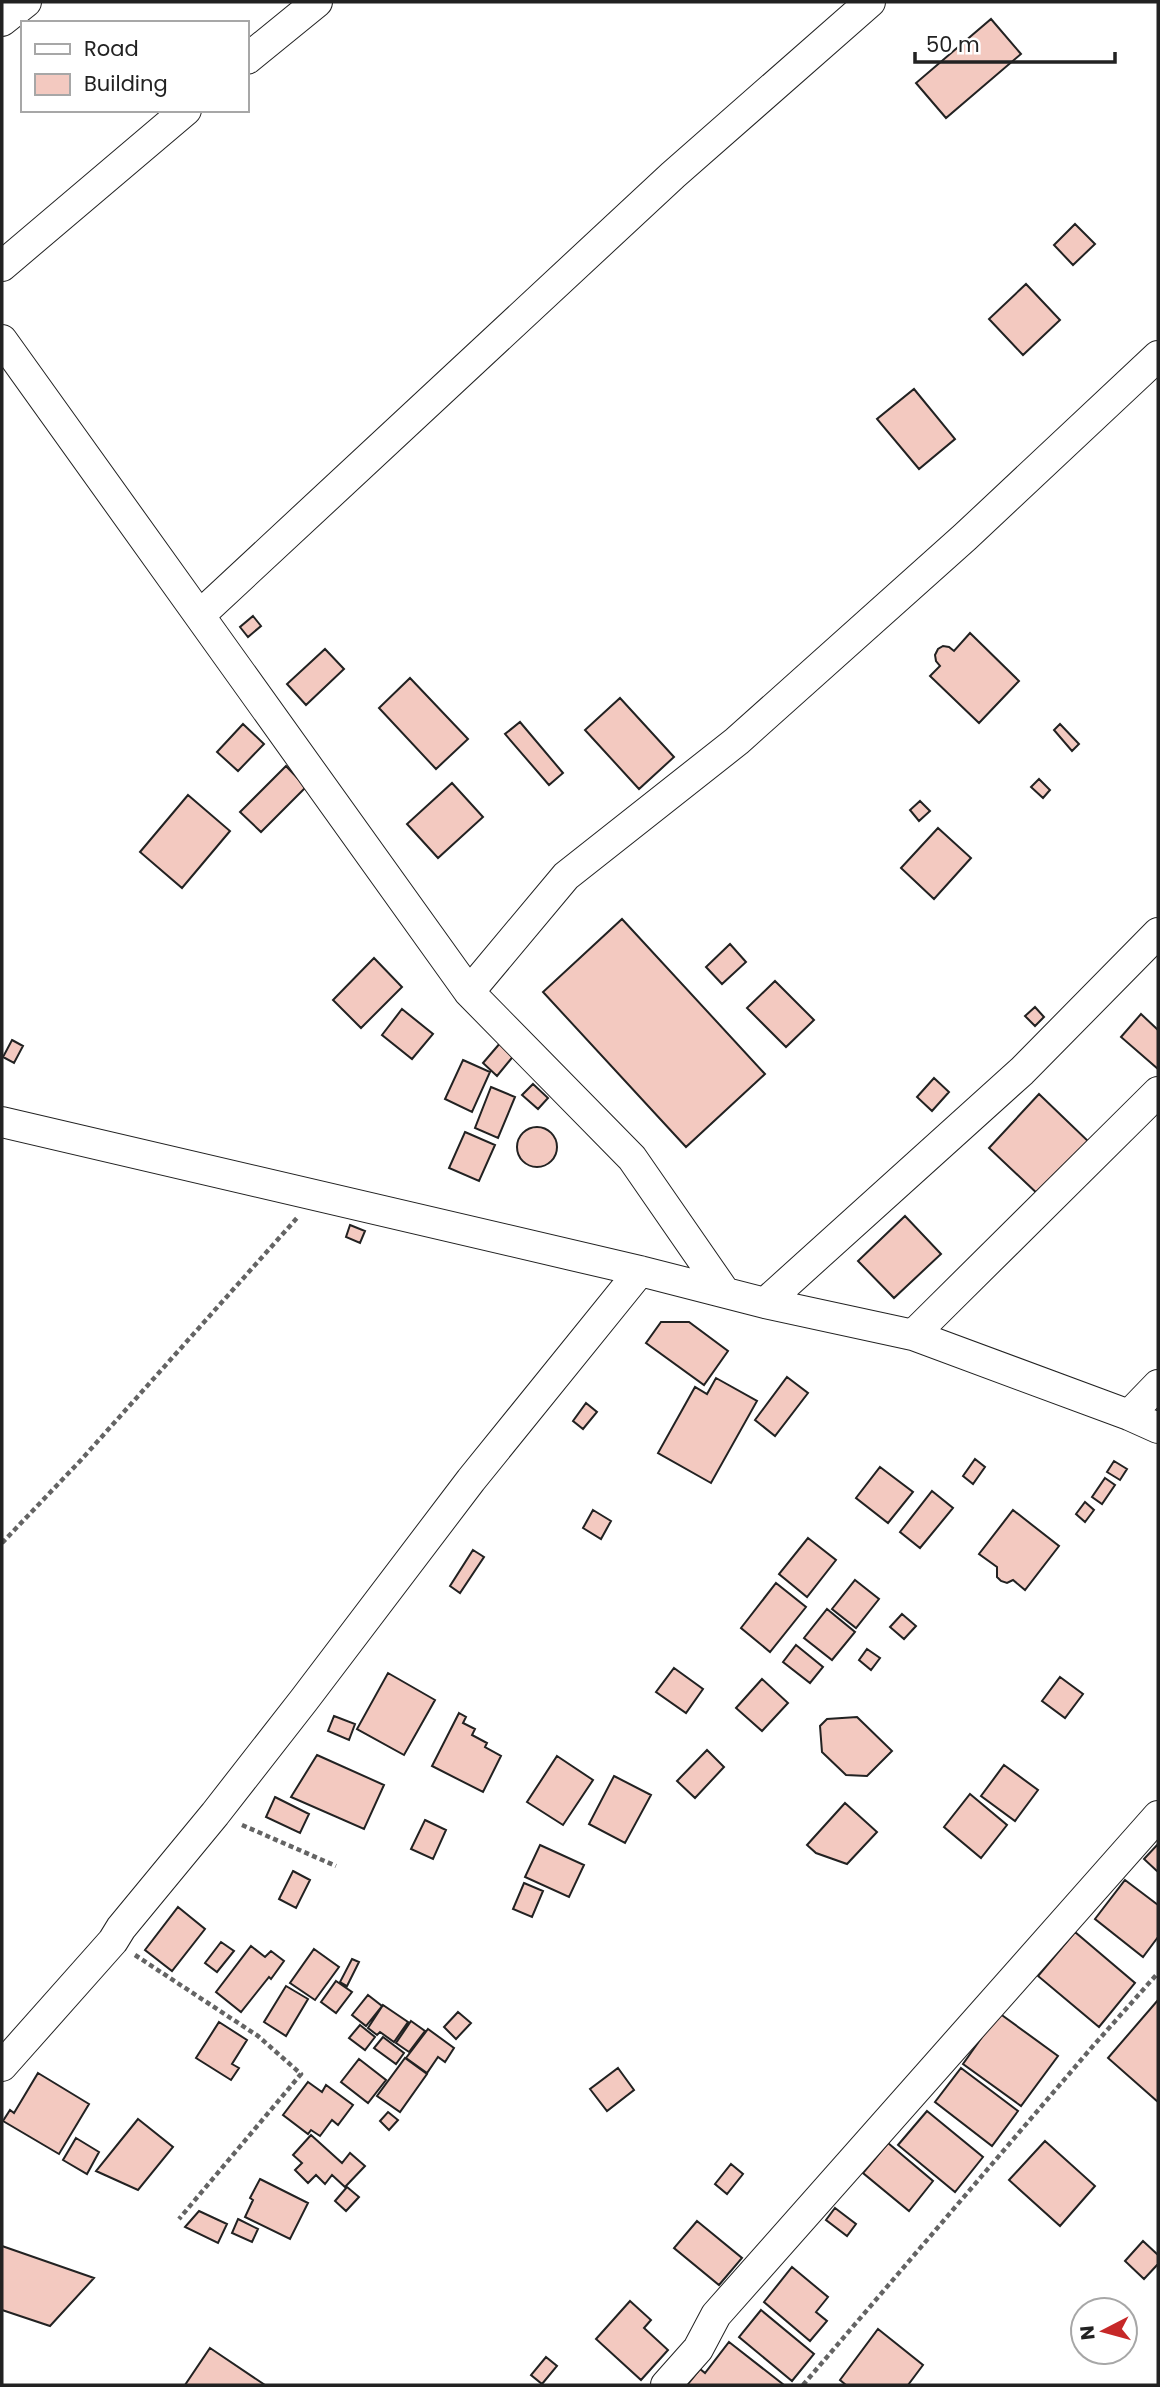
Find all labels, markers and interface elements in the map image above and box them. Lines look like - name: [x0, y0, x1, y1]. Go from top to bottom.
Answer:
- legend: [21, 21, 248, 112]
- scale bar: [915, 21, 1114, 65]
- text: 50 m: [926, 30, 980, 59]
- text: Road: [84, 34, 139, 63]
- text: Building: [84, 69, 168, 98]
- north arrow: [1069, 2296, 1139, 2366]
- text: N: [1073, 2324, 1102, 2341]

